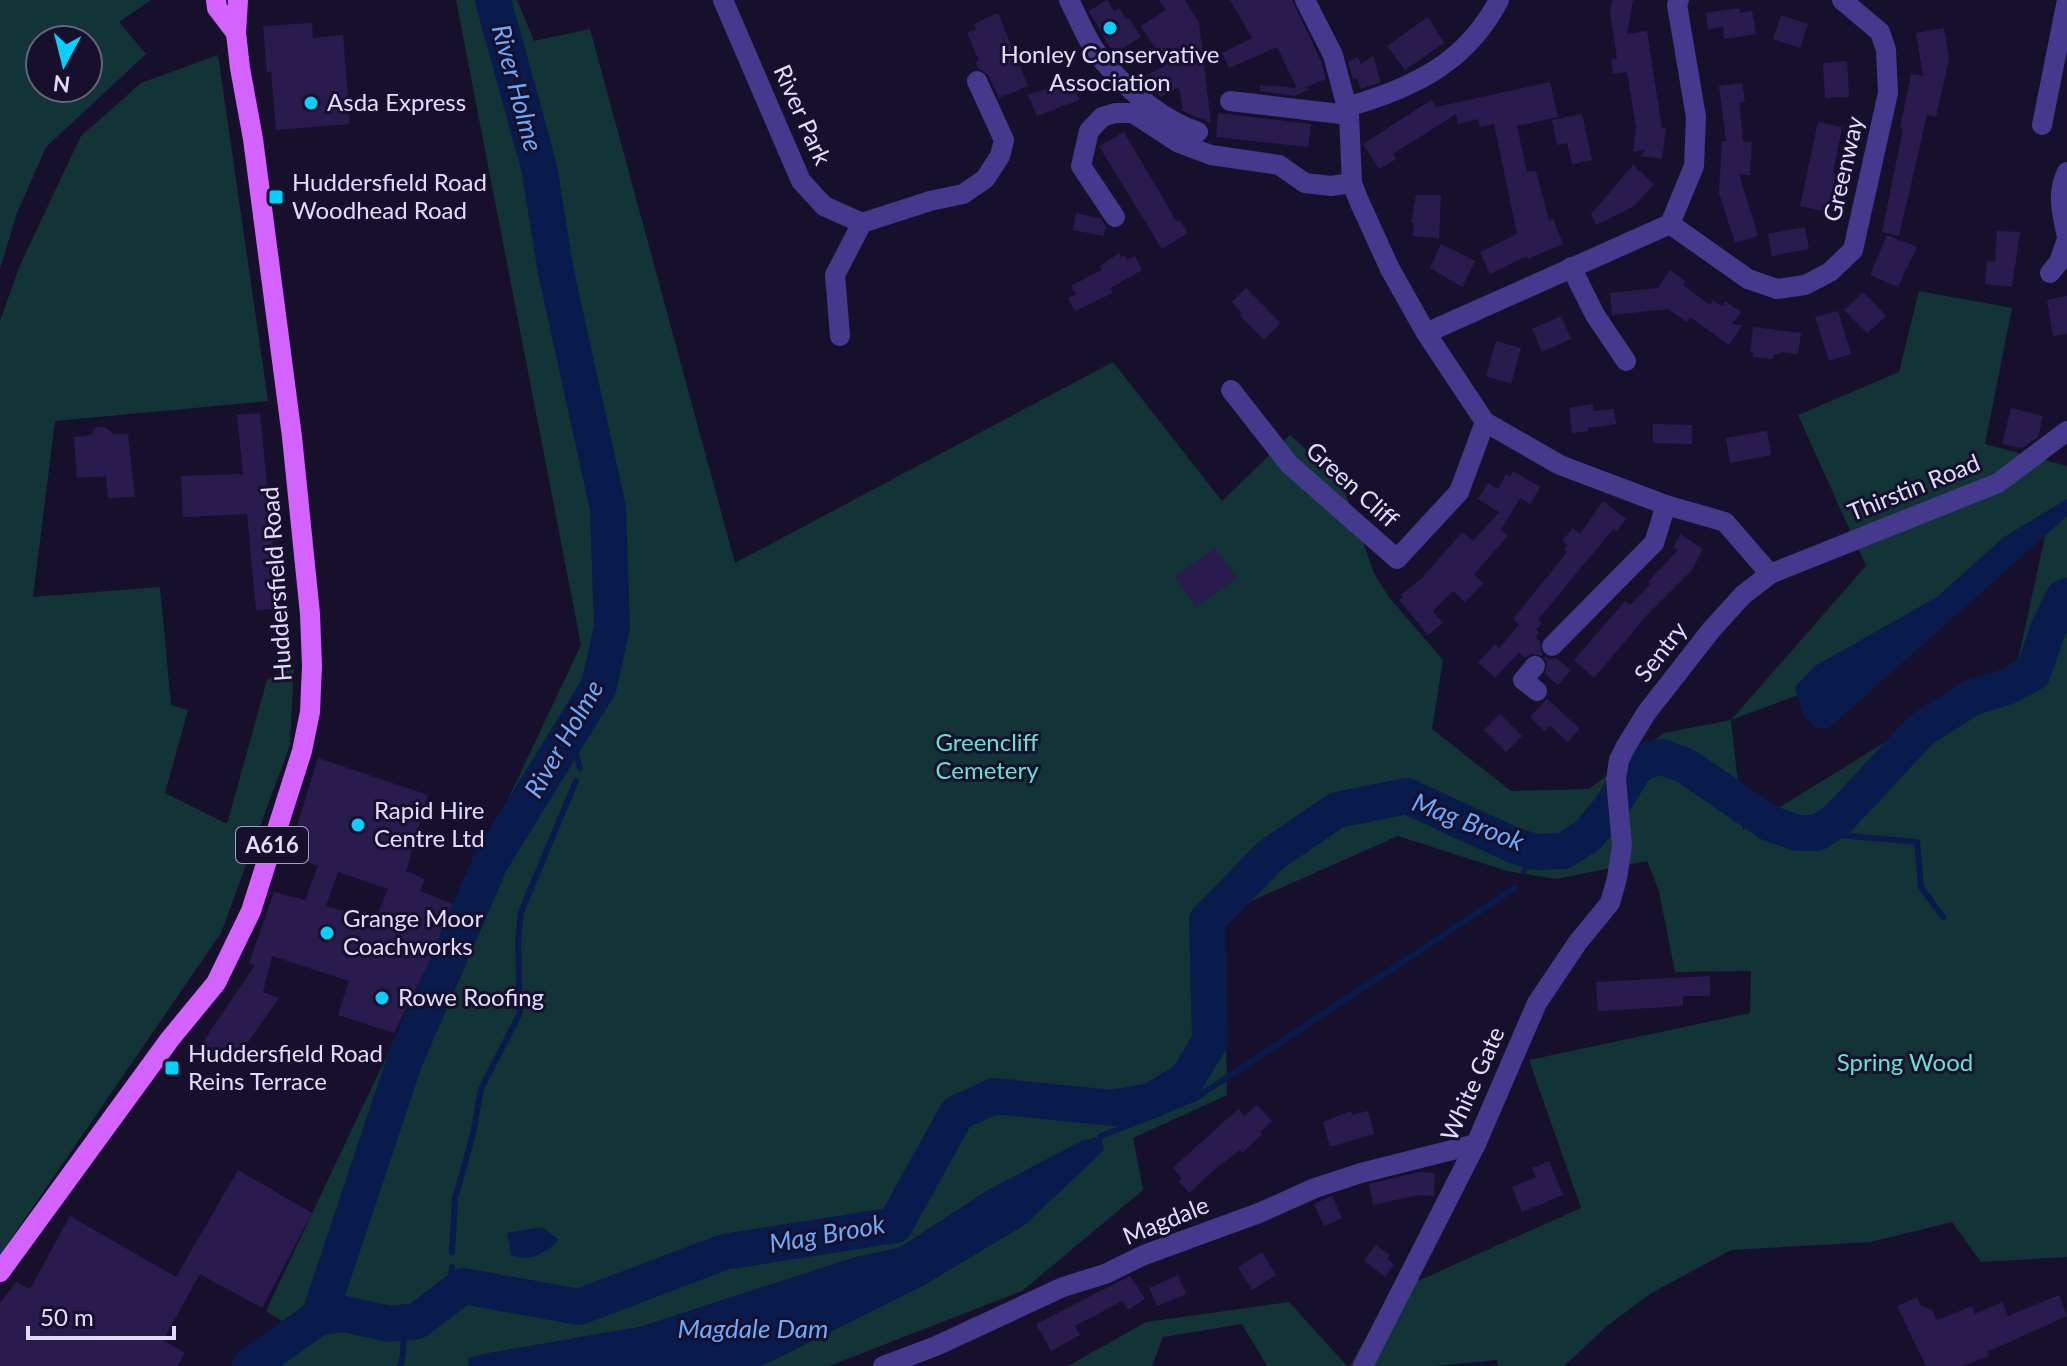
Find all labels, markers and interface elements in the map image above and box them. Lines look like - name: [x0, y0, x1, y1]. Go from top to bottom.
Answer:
- marker: Honley Conservative Association: [1101, 19, 1119, 37]
- water label: River Holme: [486, 21, 550, 155]
- north arrow: [24, 24, 104, 104]
- place label: Honley Conservative Association: [1001, 39, 1219, 96]
- street label: River Park: [768, 60, 839, 170]
- text: N: [51, 70, 72, 99]
- place label: Asda Express: [327, 87, 466, 116]
- marker: Asda Express: [302, 94, 320, 112]
- street label: Greenway: [1816, 113, 1869, 224]
- place label: Huddersfield Road Woodhead Road: [292, 167, 487, 224]
- marker: Huddersfield Road Woodhead Road: [267, 188, 285, 206]
- street label: Green Cliff: [1301, 435, 1405, 533]
- street label: Thirstin Road: [1843, 447, 1984, 526]
- street label: Huddersfield Road: [254, 486, 297, 682]
- street label: Sentry: [1627, 615, 1693, 687]
- water label: River Holme: [517, 674, 610, 803]
- park label: Greencliff Cemetery: [935, 727, 1039, 784]
- water label: Mag Brook: [1408, 785, 1529, 857]
- place label: Rapid Hire Centre Ltd: [374, 795, 485, 852]
- marker: Rapid Hire Centre Ltd: [349, 816, 367, 834]
- road number: A616: [236, 827, 308, 863]
- place label: Grange Moor Coachworks: [343, 903, 483, 960]
- marker: Grange Moor Coachworks: [318, 924, 336, 942]
- place label: Rowe Roofing: [398, 982, 544, 1011]
- marker: Rowe Roofing: [373, 989, 391, 1007]
- street label: White Gate: [1434, 1022, 1510, 1145]
- place label: Huddersfield Road Reins Terrace: [188, 1038, 383, 1095]
- park label: Spring Wood: [1837, 1047, 1973, 1076]
- marker: Huddersfield Road Reins Terrace: [163, 1059, 181, 1077]
- street label: Magdale: [1118, 1189, 1213, 1250]
- water label: Mag Brook: [766, 1207, 888, 1259]
- scale bar: [28, 1290, 174, 1340]
- text: 50 m: [40, 1302, 94, 1331]
- water label: Magdale Dam: [678, 1312, 828, 1344]

